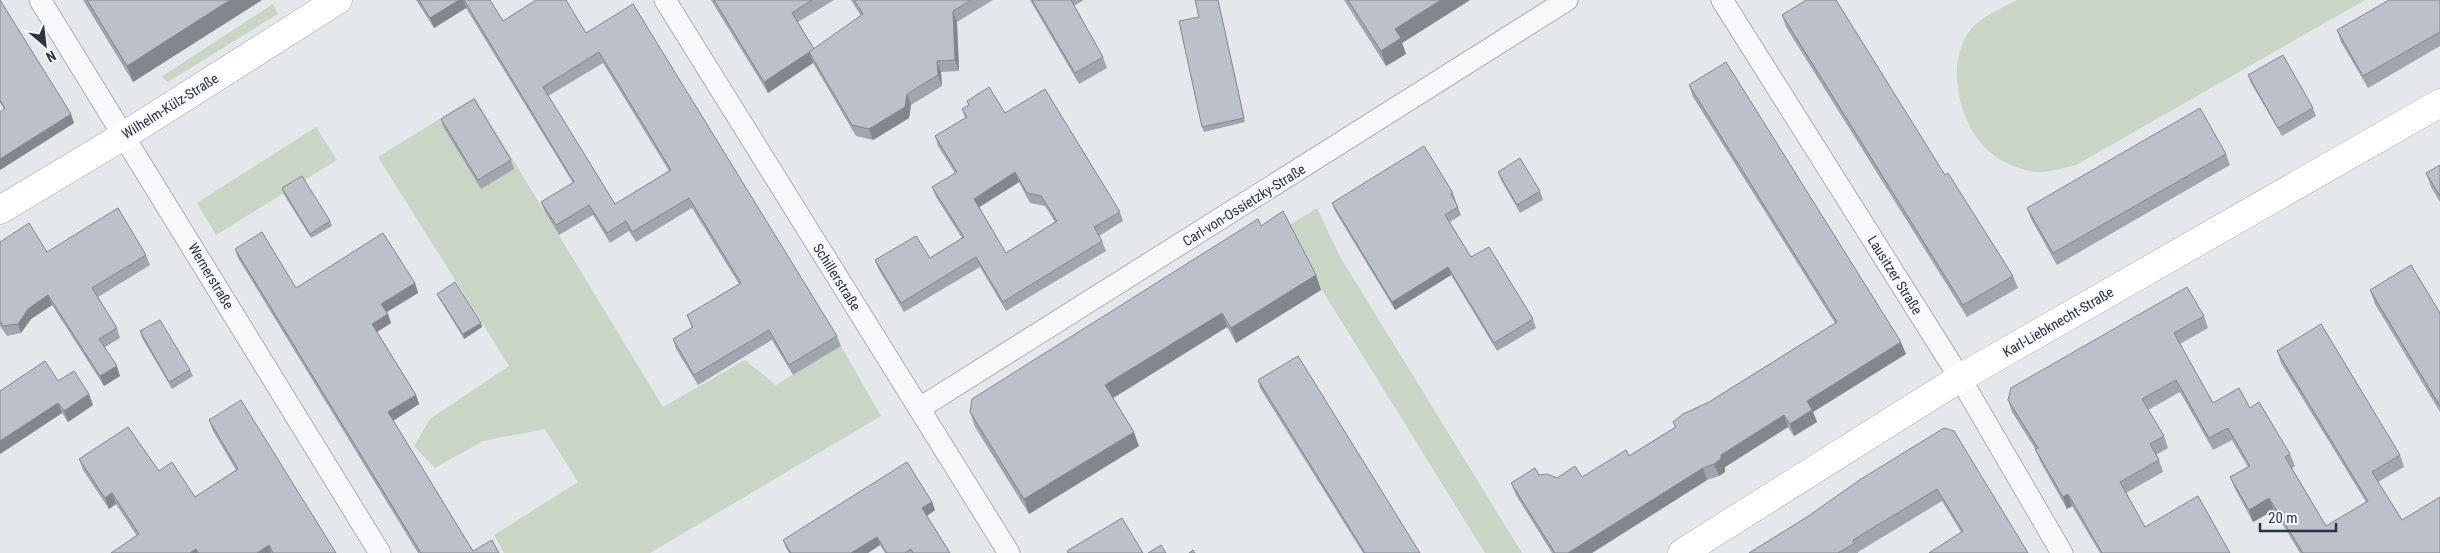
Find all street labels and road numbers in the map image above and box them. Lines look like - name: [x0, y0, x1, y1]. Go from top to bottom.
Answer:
- street label: Wilhelm-Külz-Straße: [119, 70, 222, 142]
- street label: Carl-von-Ossietzky-Straße: [1180, 160, 1309, 249]
- street label: Lausitzer Straße: [1864, 233, 1926, 318]
- street label: Wernerstraße: [185, 240, 237, 312]
- street label: Schillerstraße: [810, 241, 864, 314]
- street label: Karl-Liebknecht-Straße: [2000, 284, 2117, 360]

